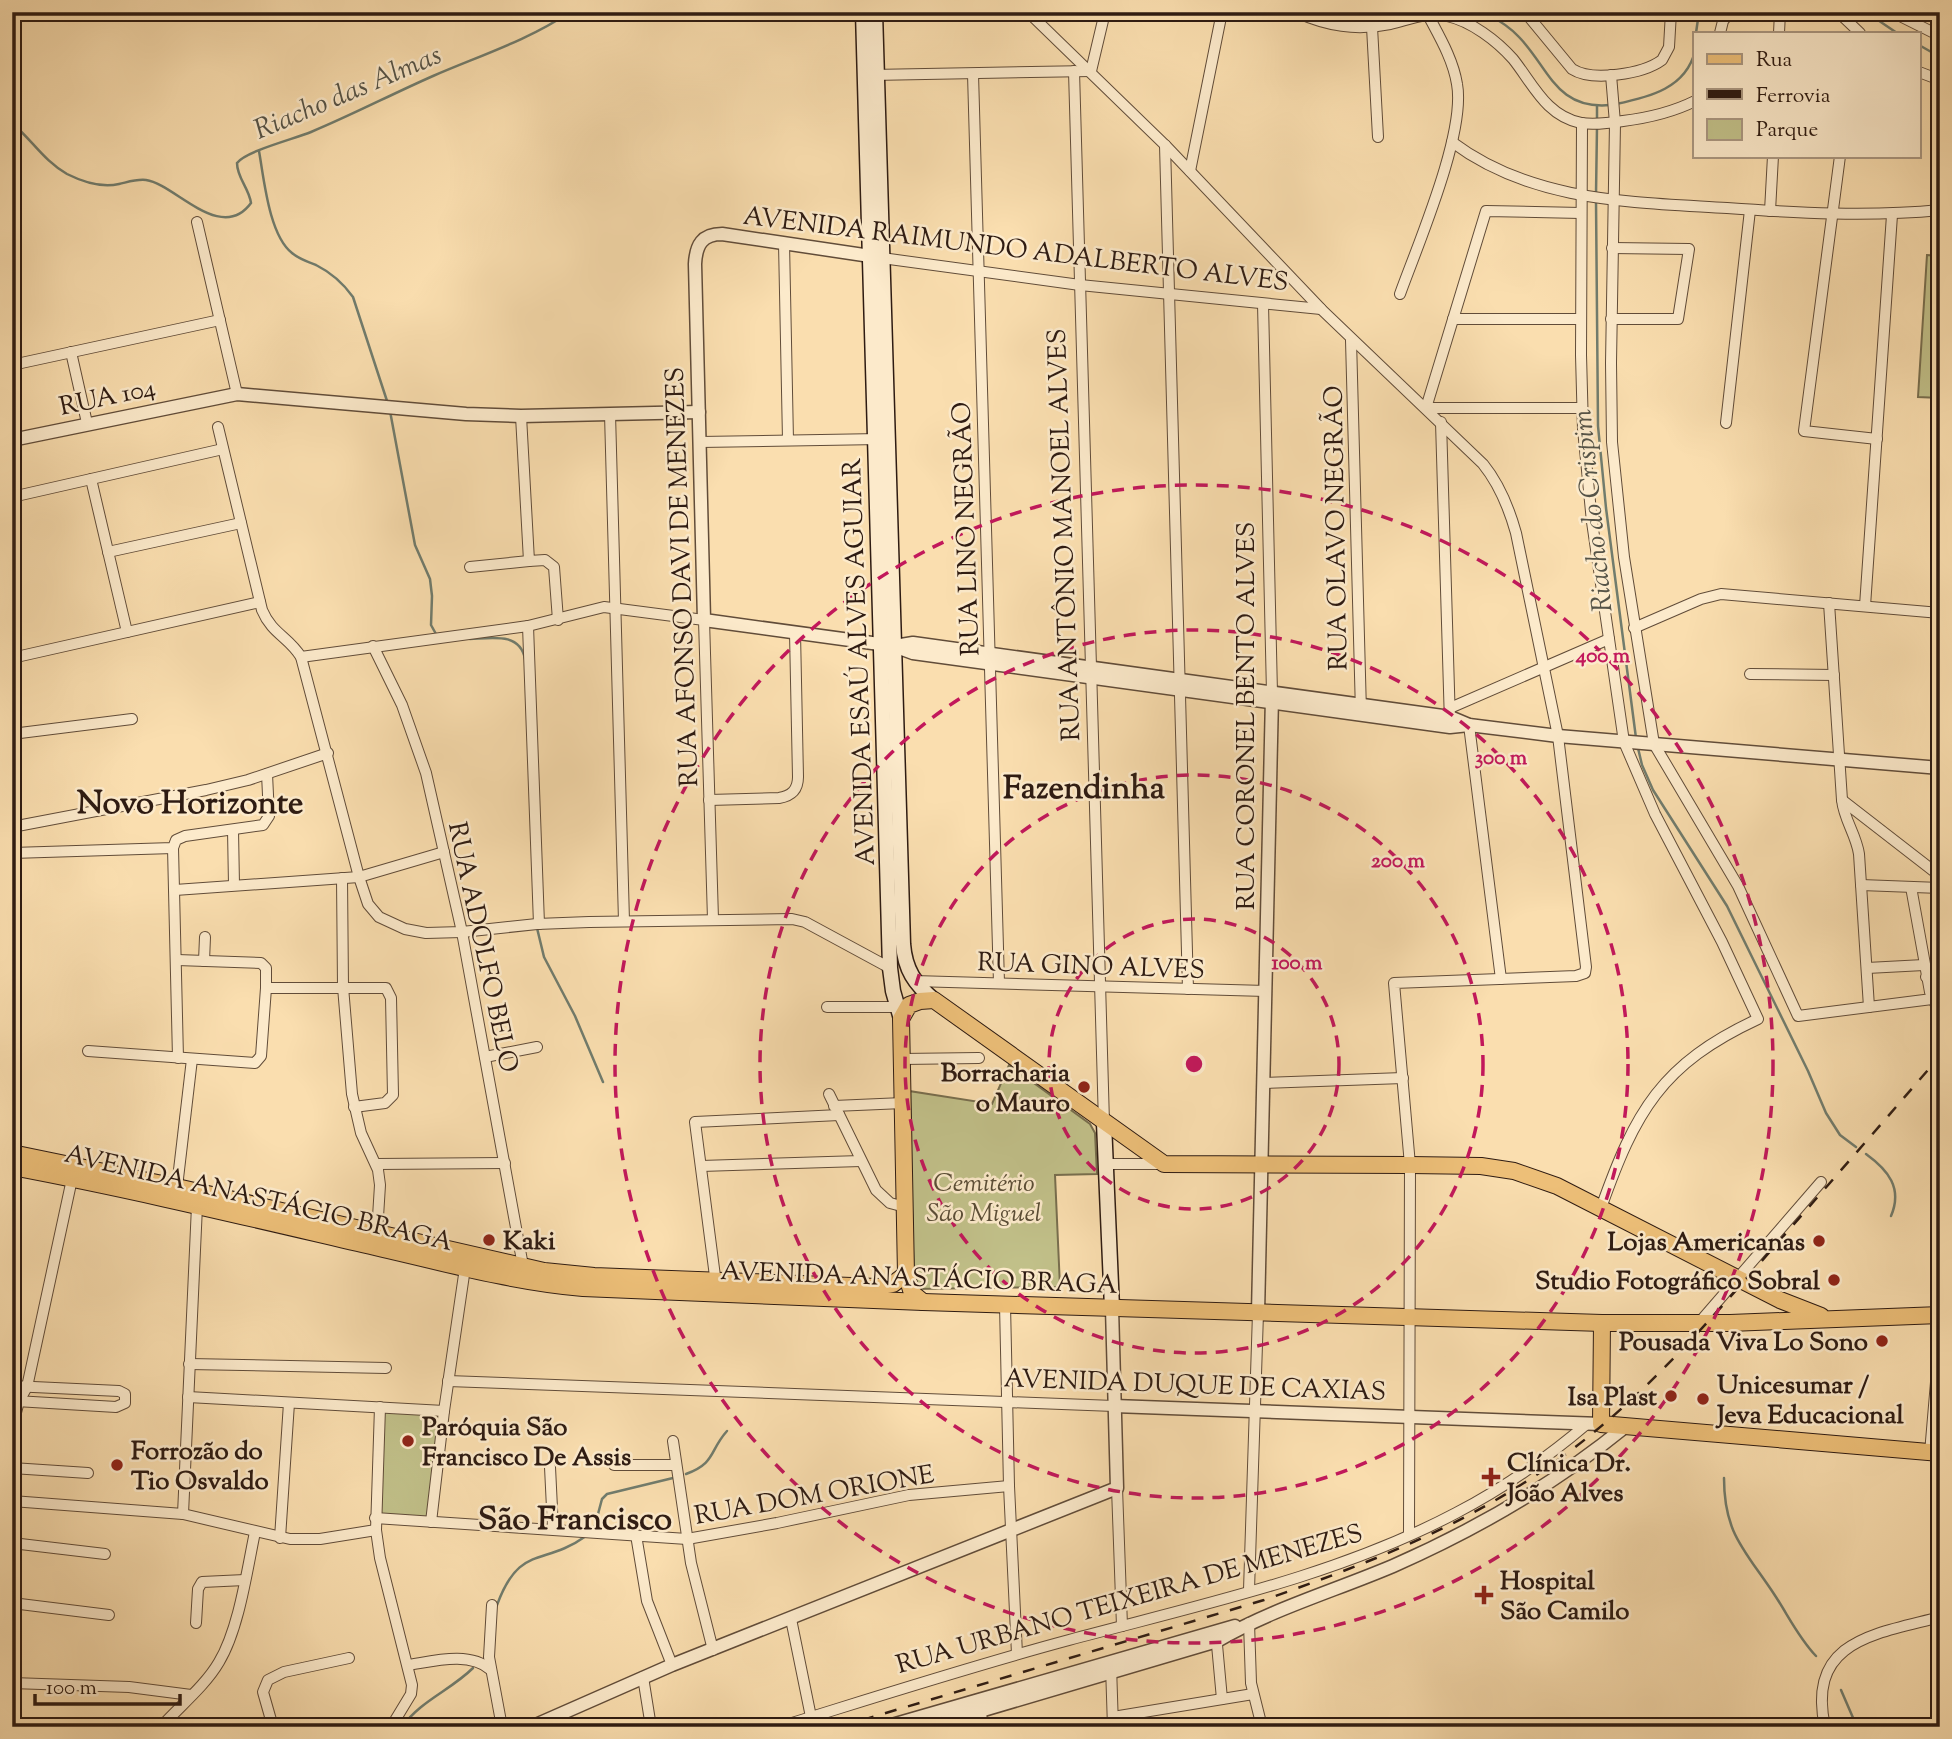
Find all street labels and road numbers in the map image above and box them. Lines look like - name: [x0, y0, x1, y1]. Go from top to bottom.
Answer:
- street label: AVENIDA RAIMUNDO ADALBERTO ALVES: [741, 199, 1291, 302]
- street label: RUA ANTÔNIO MANOEL ALVES: [1040, 328, 1091, 742]
- street label: RUA AFONSO DAVI DE MENEZES: [658, 366, 709, 788]
- street label: RUA 104: [56, 370, 159, 427]
- street label: RUA OLAVO NEGRÃO: [1317, 385, 1358, 671]
- street label: RUA LINO NEGRÃO: [945, 401, 990, 657]
- street label: AVENIDA ESAÚ ALVES AGUIAR: [835, 457, 886, 866]
- street label: RUA CORONEL BENTO ALVES: [1229, 522, 1266, 910]
- street label: RUA ADOLFO BELO: [437, 819, 526, 1076]
- street label: RUA GINO ALVES: [977, 945, 1205, 990]
- street label: AVENIDA ANASTÁCIO BRAGA: [61, 1137, 456, 1262]
- street label: AVENIDA ANASTÁCIO BRAGA: [720, 1254, 1118, 1305]
- street label: AVENIDA DUQUE DE CAXIAS: [1003, 1361, 1387, 1412]
- street label: RUA DOM ORIONE: [692, 1457, 938, 1536]
- street label: RUA URBANO TEIXEIRA DE MENEZES: [892, 1516, 1367, 1685]

